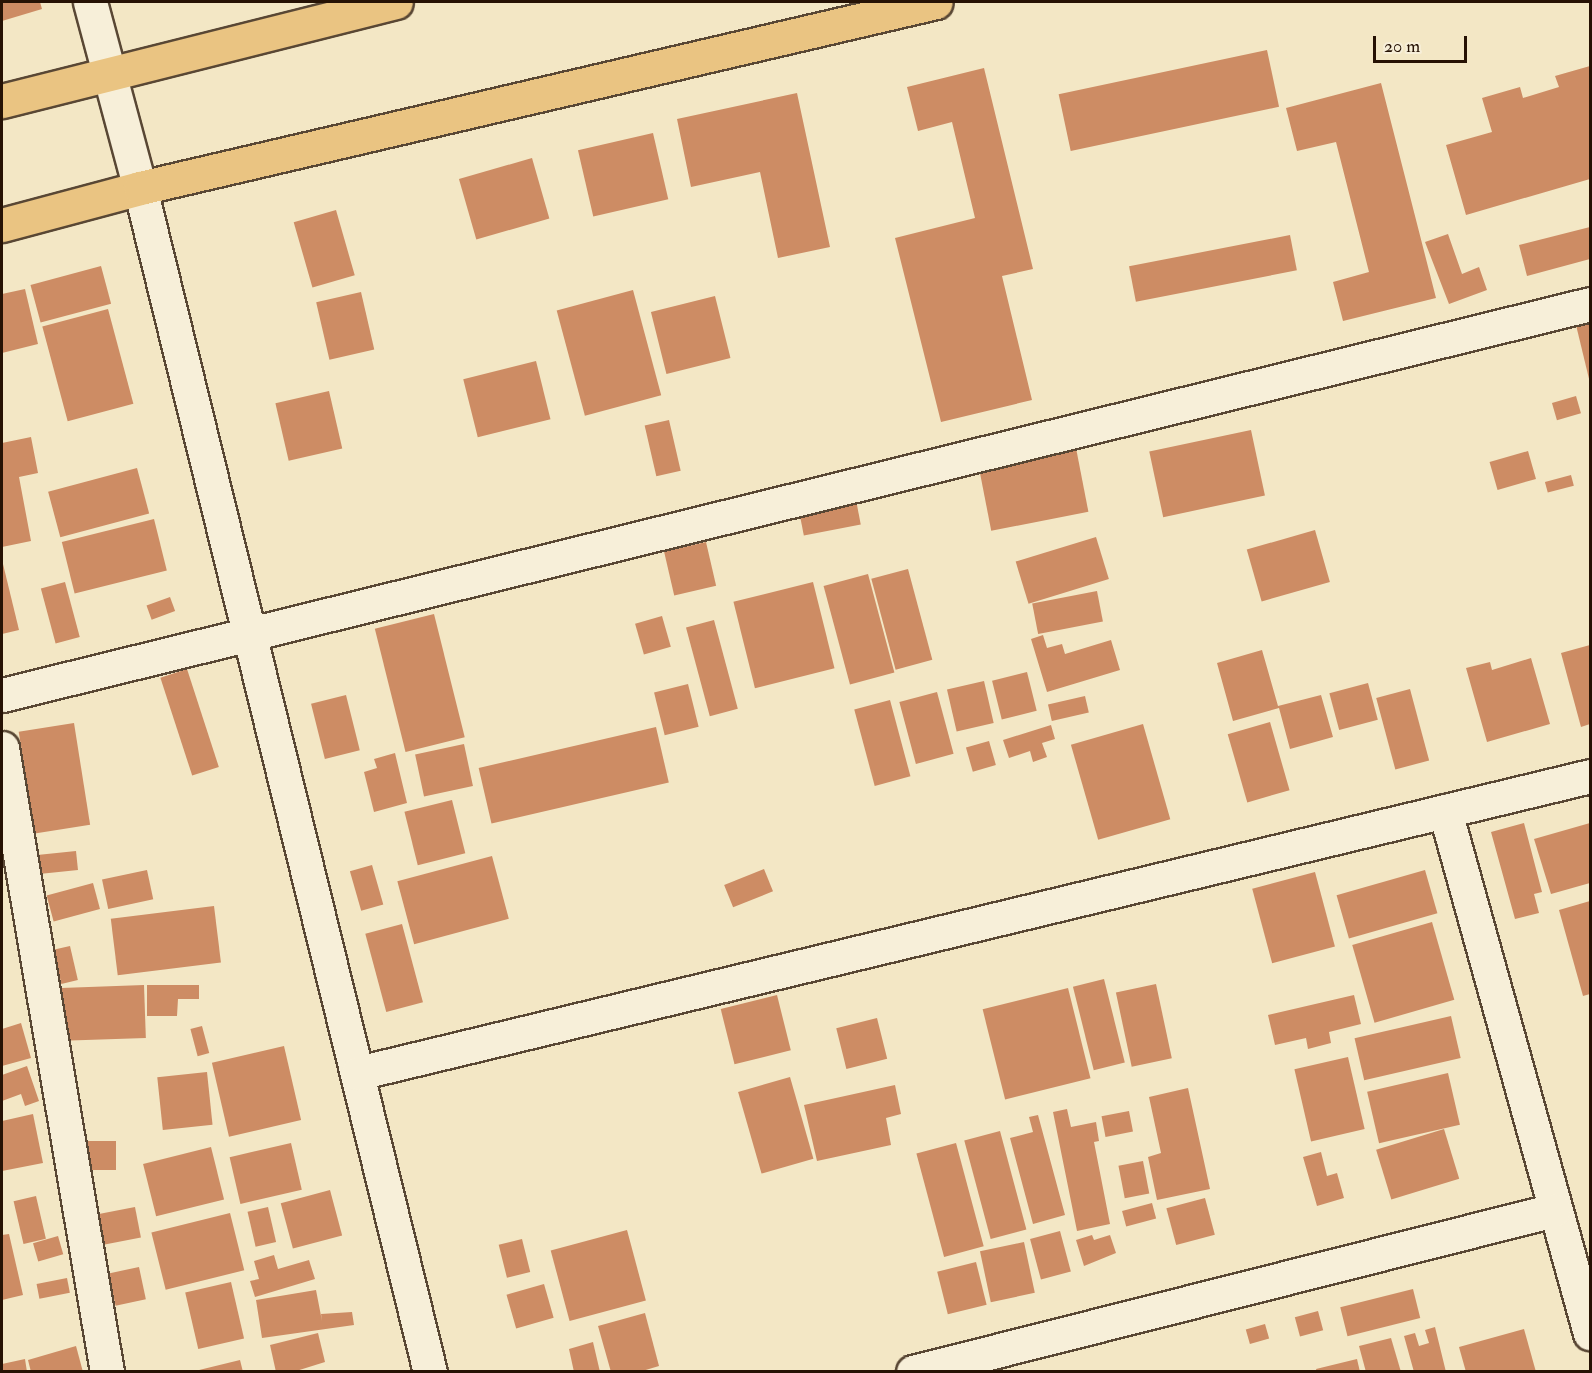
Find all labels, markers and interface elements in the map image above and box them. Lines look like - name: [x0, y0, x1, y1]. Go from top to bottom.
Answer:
- scale bar: [1376, 24, 1470, 62]
- text: 20 m: [1384, 35, 1420, 58]

